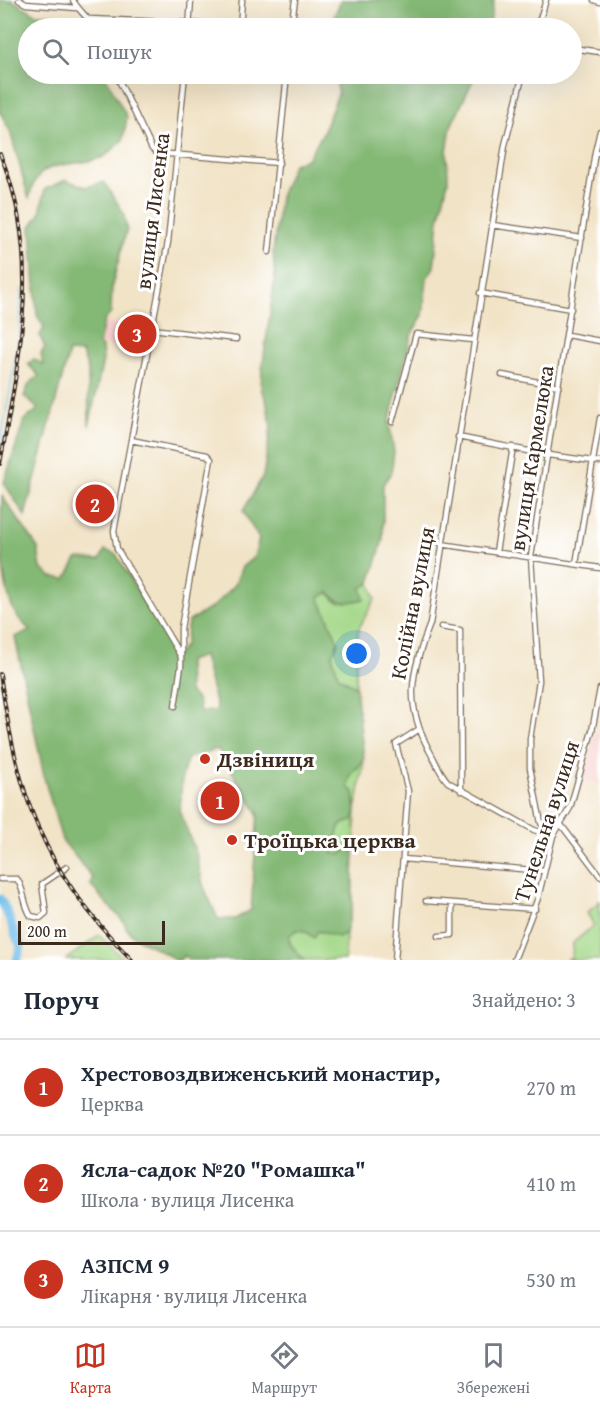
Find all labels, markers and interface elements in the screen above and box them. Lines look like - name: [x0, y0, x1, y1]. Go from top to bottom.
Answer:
- search box: [18, 18, 582, 84]
- icon: search: [39, 35, 72, 68]
- text: Пошук: [87, 35, 152, 67]
- street label: вулиця Лисенка: [127, 130, 178, 291]
- pin: 3: [118, 312, 156, 356]
- street label: вулиця Кармелюка: [501, 362, 562, 553]
- pin: 2: [76, 482, 115, 526]
- street label: Колійна вулиця: [382, 524, 442, 682]
- your location: [342, 639, 371, 668]
- street label: Тунельна вулиця: [505, 736, 587, 906]
- place label: Дзвіниця: [216, 743, 314, 775]
- marker: Дзвіниця: [198, 752, 212, 766]
- pin: 1: [200, 778, 240, 824]
- place label: Троїцька церква: [244, 824, 417, 856]
- marker: Троїцька церква: [225, 833, 239, 847]
- scale bar: [18, 918, 165, 946]
- text: 200 m: [27, 919, 67, 943]
- text: Поруч: [24, 980, 99, 1019]
- text: Знайдено: 3: [472, 985, 576, 1014]
- text: Хрестовоздвиженський монастир,: [81, 1057, 440, 1089]
- text: 1: [38, 1073, 49, 1102]
- text: 270 m: [526, 1073, 576, 1102]
- text: Церква: [81, 1089, 144, 1118]
- text: Ясла-садок №20 "Ромашка": [81, 1153, 366, 1185]
- text: 2: [38, 1169, 49, 1198]
- text: 410 m: [526, 1169, 576, 1198]
- text: Школа · вулиця Лисенка: [81, 1185, 294, 1214]
- text: АЗПСМ 9: [81, 1249, 169, 1281]
- text: 3: [38, 1265, 49, 1294]
- text: 530 m: [526, 1265, 576, 1294]
- text: Лікарня · вулиця Лисенка: [81, 1281, 307, 1310]
- tab: Карта: [70, 1339, 111, 1399]
- tab: Маршрут: [251, 1339, 317, 1399]
- tab: Збережені: [457, 1339, 530, 1399]

